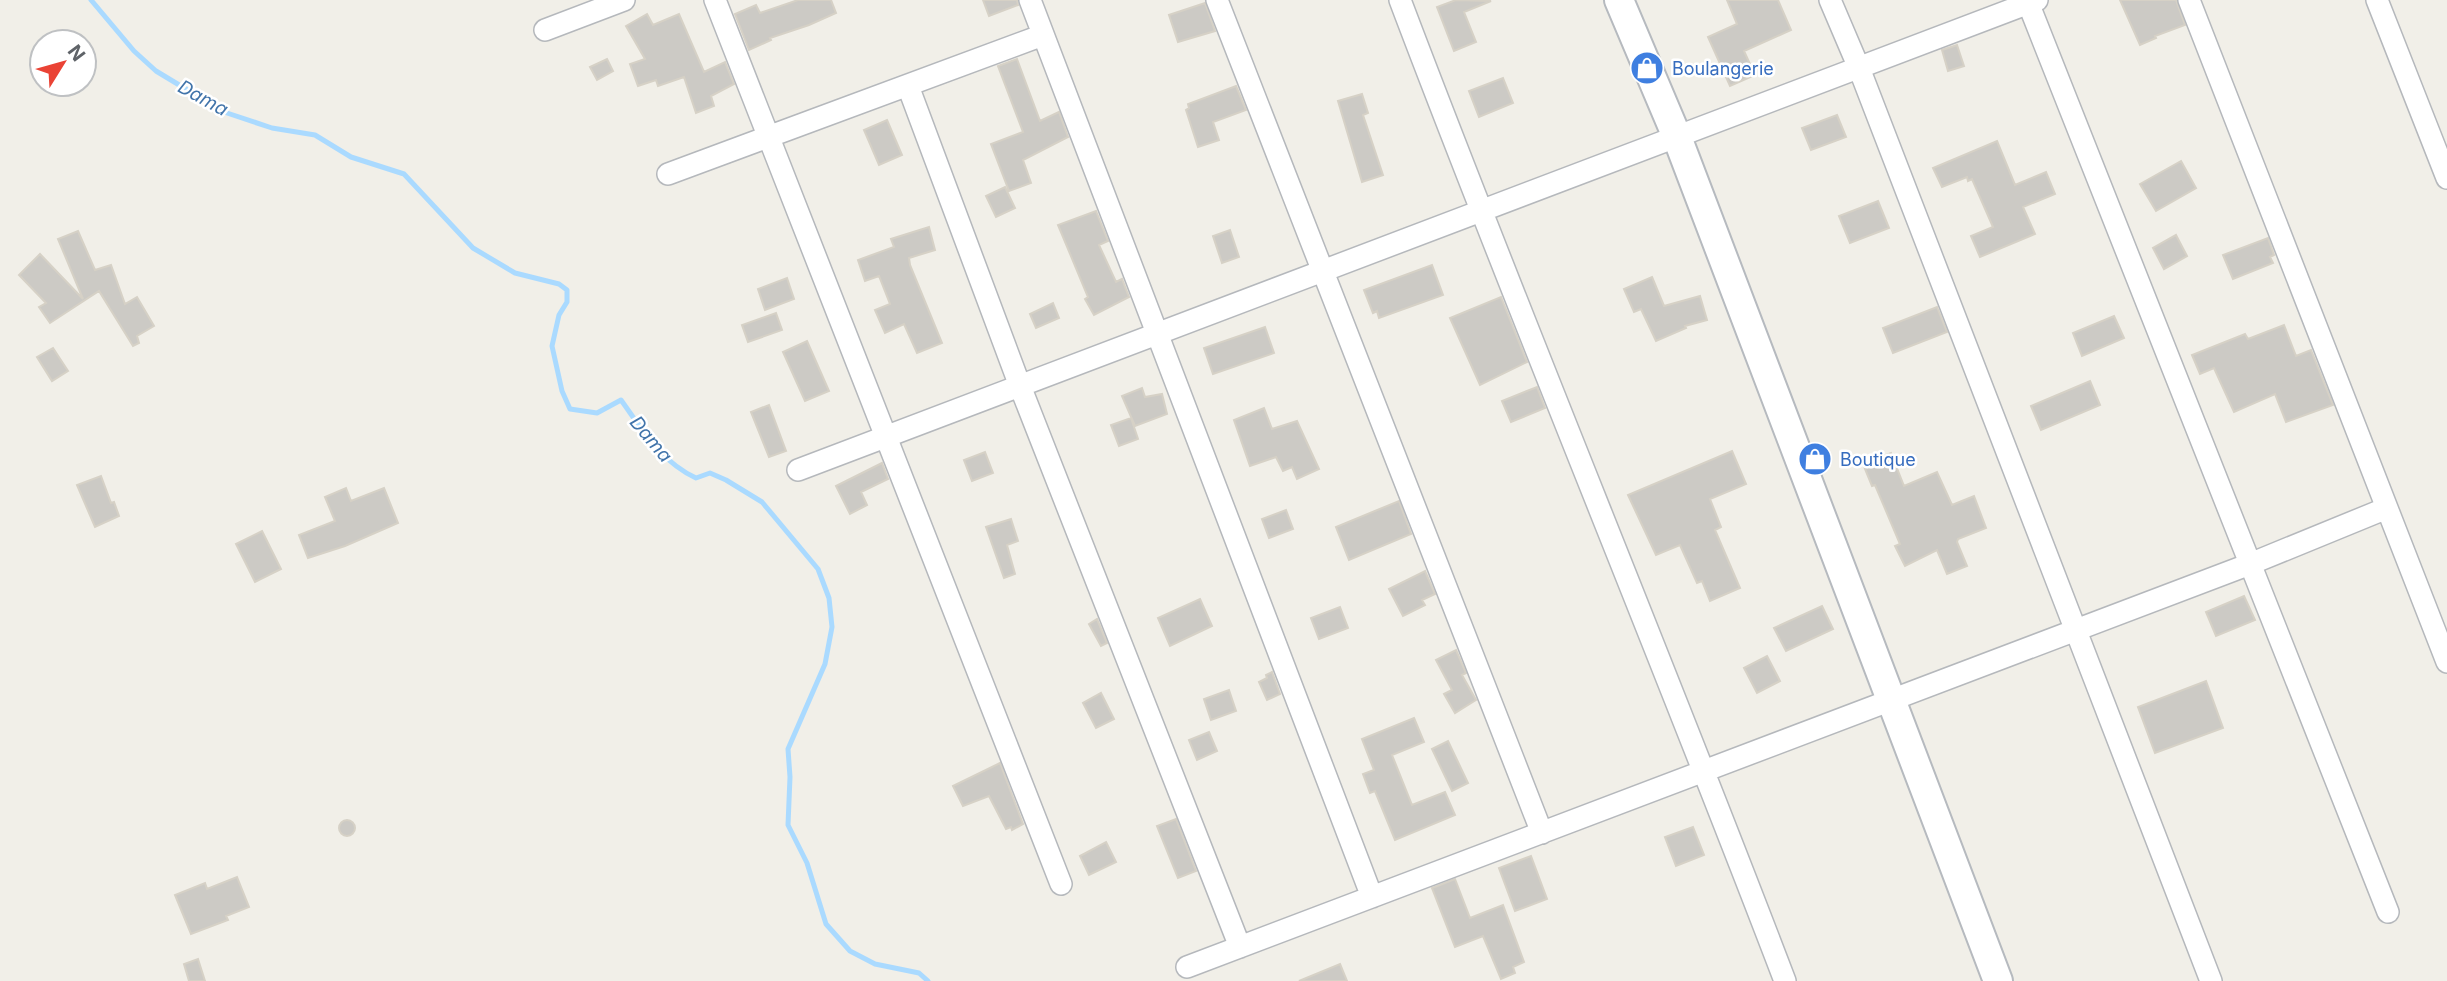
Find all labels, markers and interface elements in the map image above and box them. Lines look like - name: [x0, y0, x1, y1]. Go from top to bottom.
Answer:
- north arrow: [28, 28, 98, 98]
- text: N: [63, 40, 90, 66]
- shop icon: Boulangerie: [1628, 49, 1666, 87]
- place label: Boulangerie: [1672, 58, 1774, 79]
- water label: Dama: [174, 75, 232, 121]
- water label: Dama: [625, 411, 677, 467]
- shop icon: Boutique: [1796, 440, 1834, 478]
- place label: Boutique: [1840, 449, 1916, 470]

